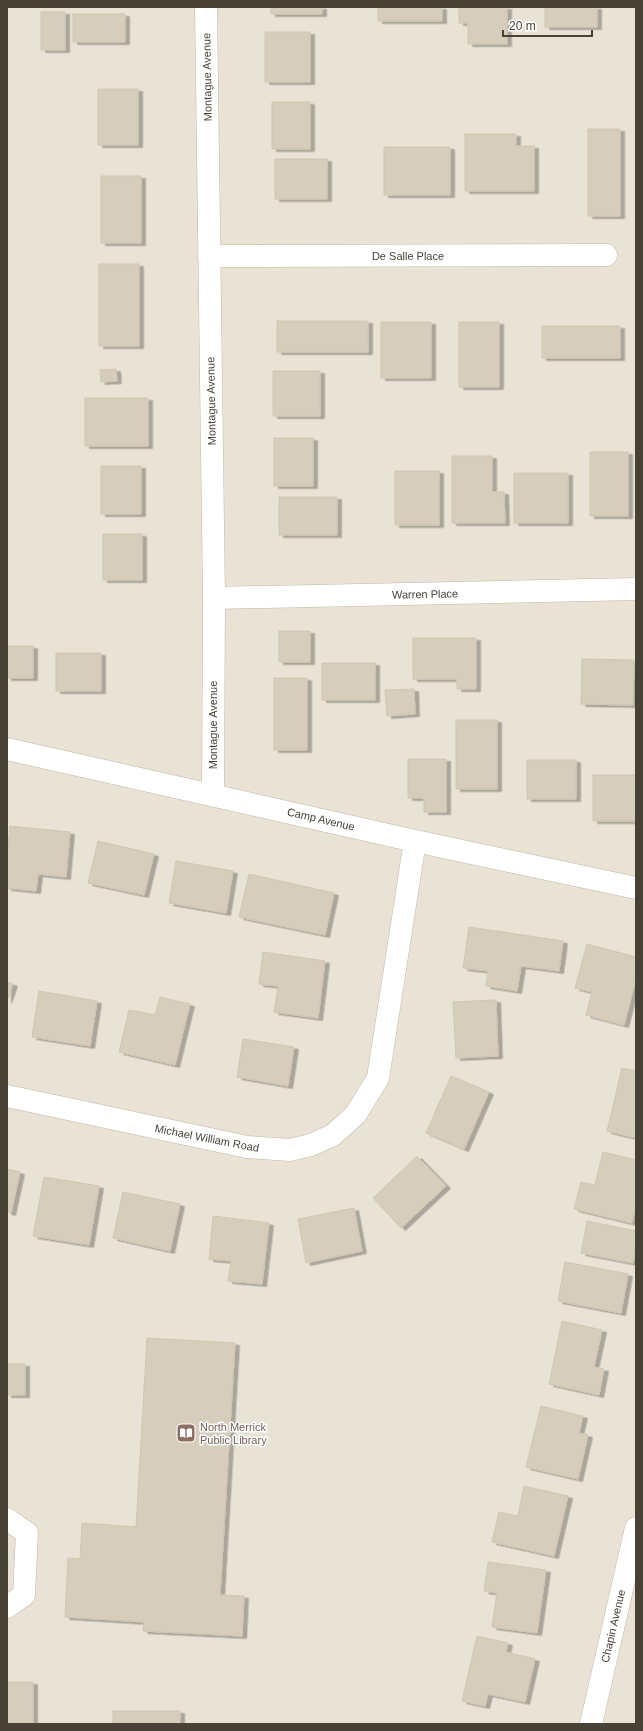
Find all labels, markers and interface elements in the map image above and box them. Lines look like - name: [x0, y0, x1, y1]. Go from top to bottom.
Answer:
- scale bar: [503, 12, 592, 38]
- text: 20 m: [509, 19, 536, 33]
- street label: Montague Avenue: [200, 33, 214, 121]
- street label: De Salle Place: [372, 250, 444, 262]
- street label: Montague Avenue: [204, 357, 218, 445]
- street label: Warren Place: [392, 587, 458, 601]
- street label: Montague Avenue: [207, 681, 219, 769]
- street label: Camp Avenue: [286, 805, 356, 833]
- street label: Michael William Road: [154, 1122, 260, 1154]
- place label: North Merrick Public Library: [200, 1421, 267, 1446]
- library icon: North Merrick Public Library: [175, 1422, 197, 1444]
- street label: Chapin Avenue: [599, 1588, 627, 1664]

